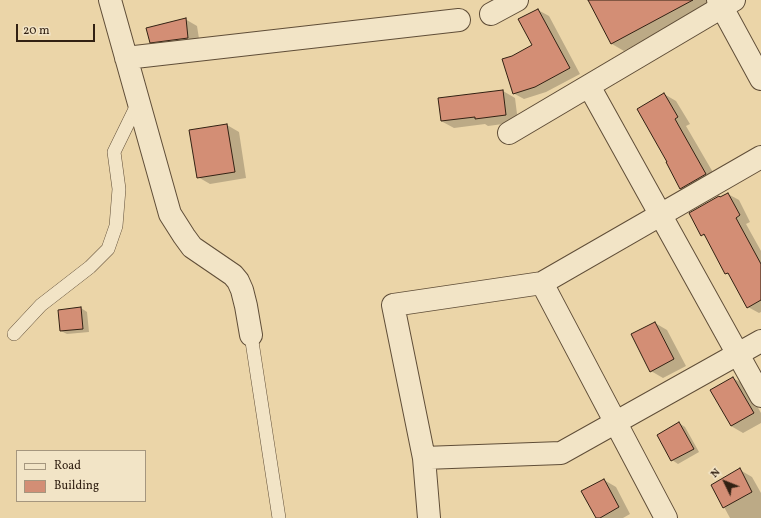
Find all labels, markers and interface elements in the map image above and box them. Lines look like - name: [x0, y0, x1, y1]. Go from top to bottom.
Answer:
- scale bar: [18, 16, 97, 42]
- text: 20 m: [23, 23, 50, 39]
- legend: [16, 450, 146, 502]
- text: Road: [54, 458, 81, 474]
- north arrow: [705, 462, 745, 502]
- text: N: [708, 465, 724, 482]
- text: Building: [54, 478, 99, 494]

